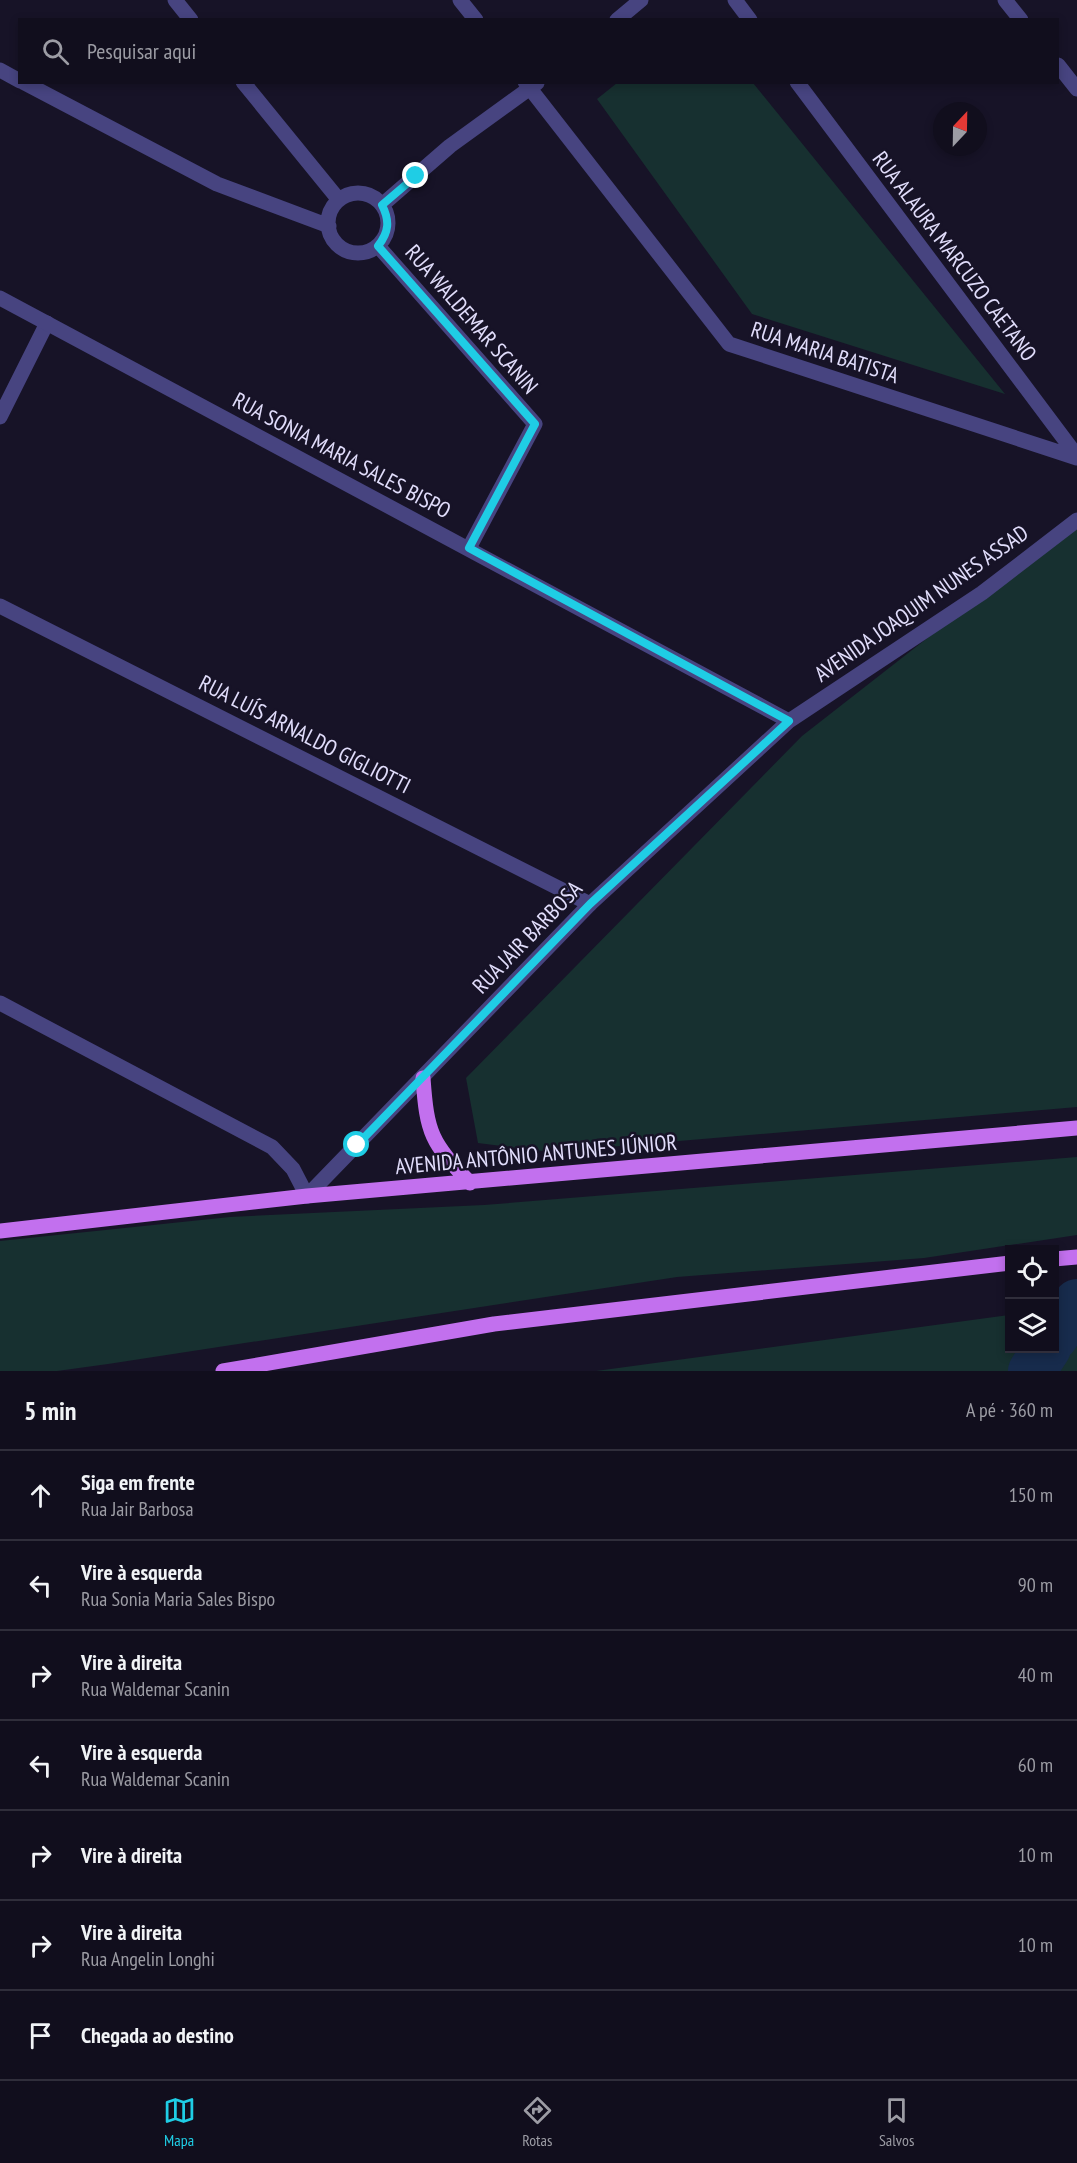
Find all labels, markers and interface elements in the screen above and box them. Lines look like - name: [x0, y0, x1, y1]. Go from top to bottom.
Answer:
- search box: [18, 18, 1059, 84]
- icon: search: [39, 35, 72, 68]
- text: Pesquisar aqui: [87, 37, 196, 65]
- north arrow: [933, 102, 987, 156]
- street label: RUA ALAURA MARCUZO CAETANO: [867, 145, 1043, 367]
- route end: [402, 162, 428, 188]
- street label: RUA WALDEMAR SCANIN: [400, 239, 544, 399]
- street label: RUA MARIA BATISTA: [748, 315, 903, 389]
- street label: RUA SONIA MARIA SALES BISPO: [228, 386, 456, 524]
- street label: AVENIDA JOAQUIM NUNES ASSAD: [809, 518, 1033, 688]
- street label: RUA LUÍS ARNALDO GIGLIOTTI: [195, 668, 415, 800]
- street label: RUA JAIR BARBOSA: [466, 874, 588, 999]
- street label: AVENIDA ANTÔNIO ANTUNES JÚNIOR: [394, 1128, 678, 1180]
- route start: [343, 1131, 369, 1157]
- map controls: [1005, 1245, 1059, 1353]
- button: locate: [1005, 1245, 1059, 1299]
- button: layers: [1005, 1299, 1059, 1353]
- text: 5 min: [24, 1394, 77, 1427]
- text: A pé · 360 m: [966, 1397, 1053, 1423]
- text: Siga em frente: [81, 1468, 195, 1496]
- icon: ahead: [24, 1479, 57, 1512]
- text: 150 m: [1009, 1482, 1053, 1508]
- text: Rua Jair Barbosa: [81, 1496, 193, 1522]
- text: Vire à esquerda: [81, 1558, 202, 1586]
- icon: left: [24, 1569, 57, 1602]
- text: 90 m: [1018, 1572, 1053, 1598]
- text: Rua Sonia Maria Sales Bispo: [81, 1586, 275, 1612]
- text: Vire à direita: [81, 1648, 182, 1676]
- icon: right: [24, 1659, 57, 1692]
- text: 40 m: [1018, 1662, 1053, 1688]
- text: Rua Waldemar Scanin: [81, 1676, 230, 1702]
- text: Vire à esquerda: [81, 1738, 202, 1766]
- icon: left: [24, 1749, 57, 1782]
- text: 60 m: [1018, 1752, 1053, 1778]
- text: Rua Waldemar Scanin: [81, 1766, 230, 1792]
- icon: right: [24, 1839, 57, 1872]
- text: Vire à direita: [81, 1841, 182, 1869]
- text: 10 m: [1018, 1842, 1053, 1868]
- text: Vire à direita: [81, 1918, 182, 1946]
- icon: right: [24, 1929, 57, 1962]
- text: 10 m: [1018, 1932, 1053, 1958]
- text: Rua Angelin Longhi: [81, 1946, 215, 1972]
- icon: arrive: [24, 2019, 57, 2052]
- text: Chegada ao destino: [81, 2021, 234, 2049]
- tab: Mapa: [163, 2094, 196, 2150]
- tab: Rotas: [521, 2094, 554, 2150]
- tab: Salvos: [879, 2094, 914, 2150]

